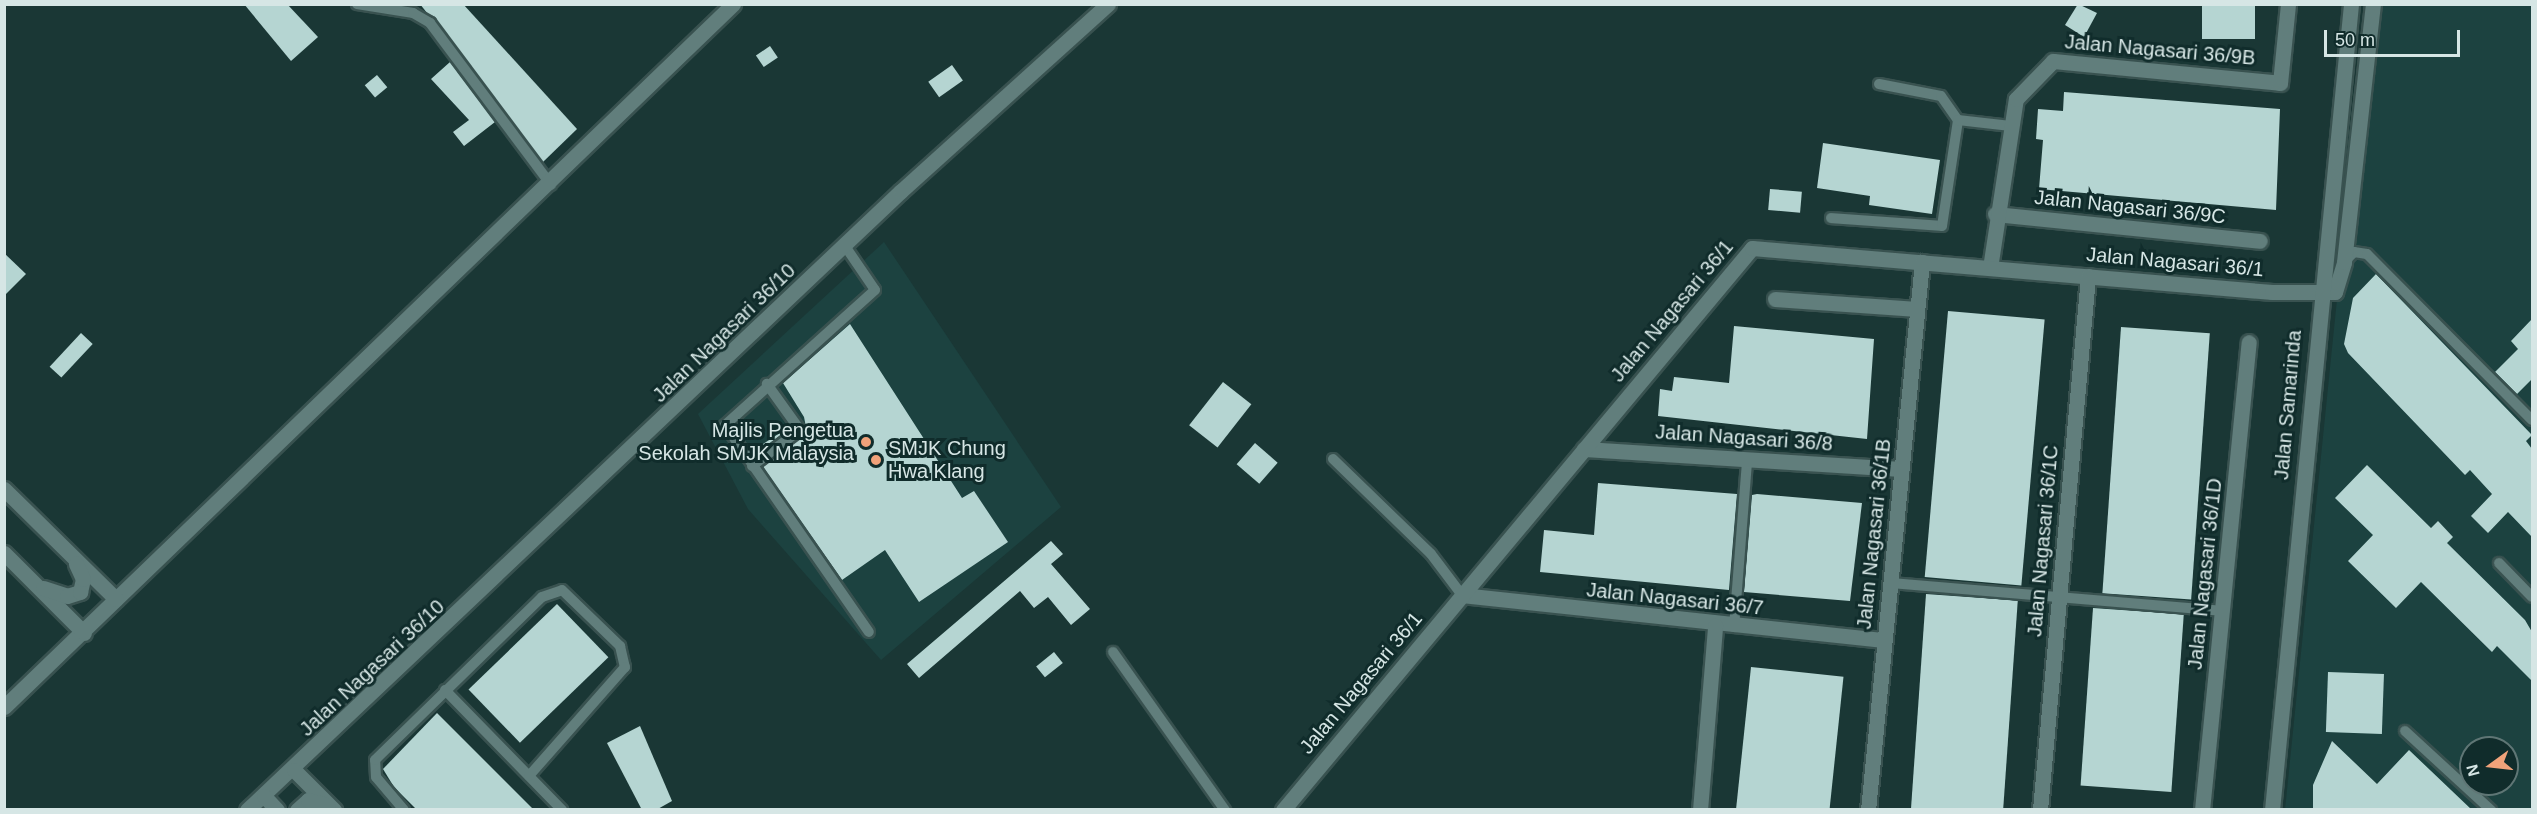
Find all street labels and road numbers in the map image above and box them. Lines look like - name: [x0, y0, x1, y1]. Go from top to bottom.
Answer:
- street label: Jalan Nagasari 36/9B: [2064, 30, 2256, 70]
- street label: Jalan Nagasari 36/9C: [2033, 185, 2227, 229]
- street label: Jalan Nagasari 36/1: [1606, 235, 1738, 387]
- street label: Jalan Nagasari 36/1: [2085, 242, 2265, 282]
- street label: Jalan Nagasari 36/10: [648, 259, 800, 407]
- street label: Jalan Samarinda: [2270, 329, 2306, 481]
- street label: Jalan Nagasari 36/8: [1654, 420, 1834, 456]
- street label: Jalan Nagasari 36/1B: [1852, 438, 1896, 630]
- street label: Jalan Nagasari 36/1C: [2023, 444, 2063, 638]
- street label: Jalan Nagasari 36/1D: [2183, 477, 2227, 671]
- street label: Jalan Nagasari 36/7: [1585, 578, 1765, 620]
- street label: Jalan Nagasari 36/10: [295, 595, 449, 741]
- street label: Jalan Nagasari 36/1: [1295, 607, 1427, 759]

